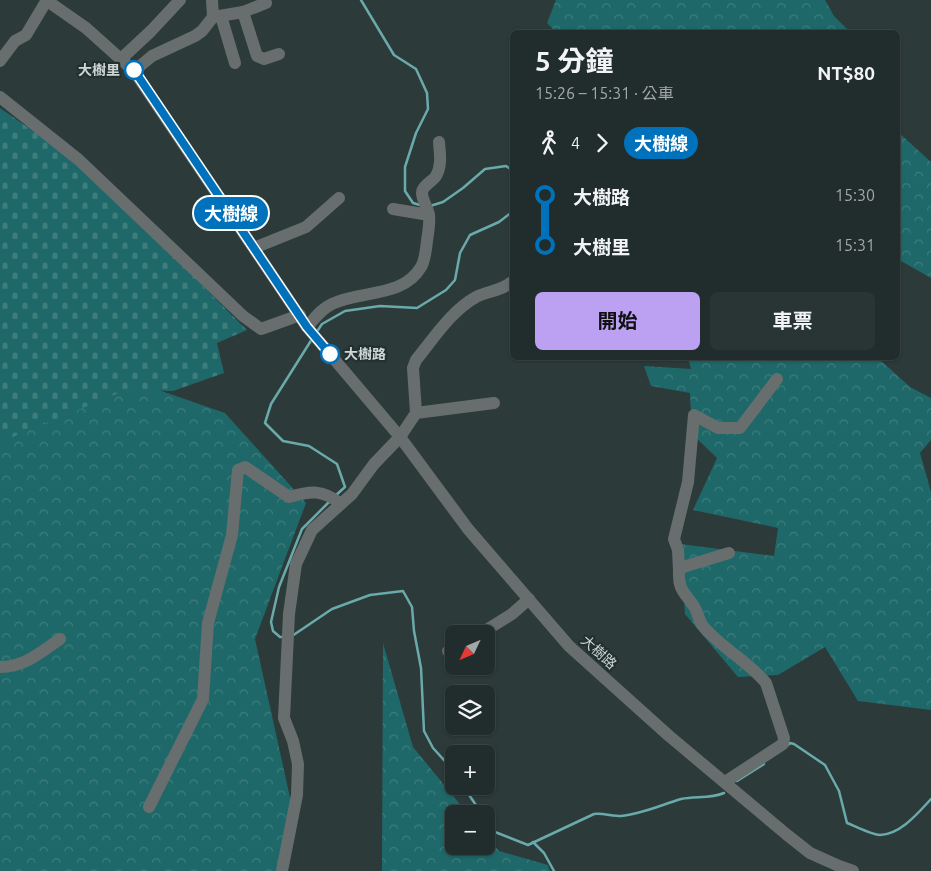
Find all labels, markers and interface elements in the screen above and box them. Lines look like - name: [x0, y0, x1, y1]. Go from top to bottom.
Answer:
- text: 5 分鐘: [535, 45, 613, 76]
- marker: 大樹里: [124, 60, 144, 80]
- place label: 大樹里: [78, 62, 120, 78]
- text: NT$80: [817, 62, 875, 84]
- text: 15:26 – 15:31 · 公車: [535, 84, 674, 102]
- icon: walk: [535, 129, 563, 157]
- icon: forward: [588, 129, 616, 157]
- text: 大樹線: [634, 133, 688, 153]
- text: 4: [571, 134, 580, 152]
- text: 大樹路: [573, 186, 630, 208]
- text: 15:30: [835, 186, 875, 204]
- line badge: 大樹線: [202, 197, 260, 229]
- text: 大樹線: [204, 203, 258, 223]
- text: 大樹里: [573, 236, 630, 258]
- text: 15:31: [835, 236, 875, 254]
- button: 開始: [535, 292, 700, 350]
- button: 車票: [710, 292, 875, 350]
- marker: 大樹路: [320, 344, 340, 364]
- place label: 大樹路: [344, 346, 386, 362]
- north arrow: [445, 625, 495, 675]
- map controls: [445, 625, 495, 855]
- street label: 大樹路: [578, 632, 620, 672]
- button: layers: [445, 685, 495, 735]
- button: +: [445, 745, 495, 795]
- button: −: [445, 805, 495, 855]

